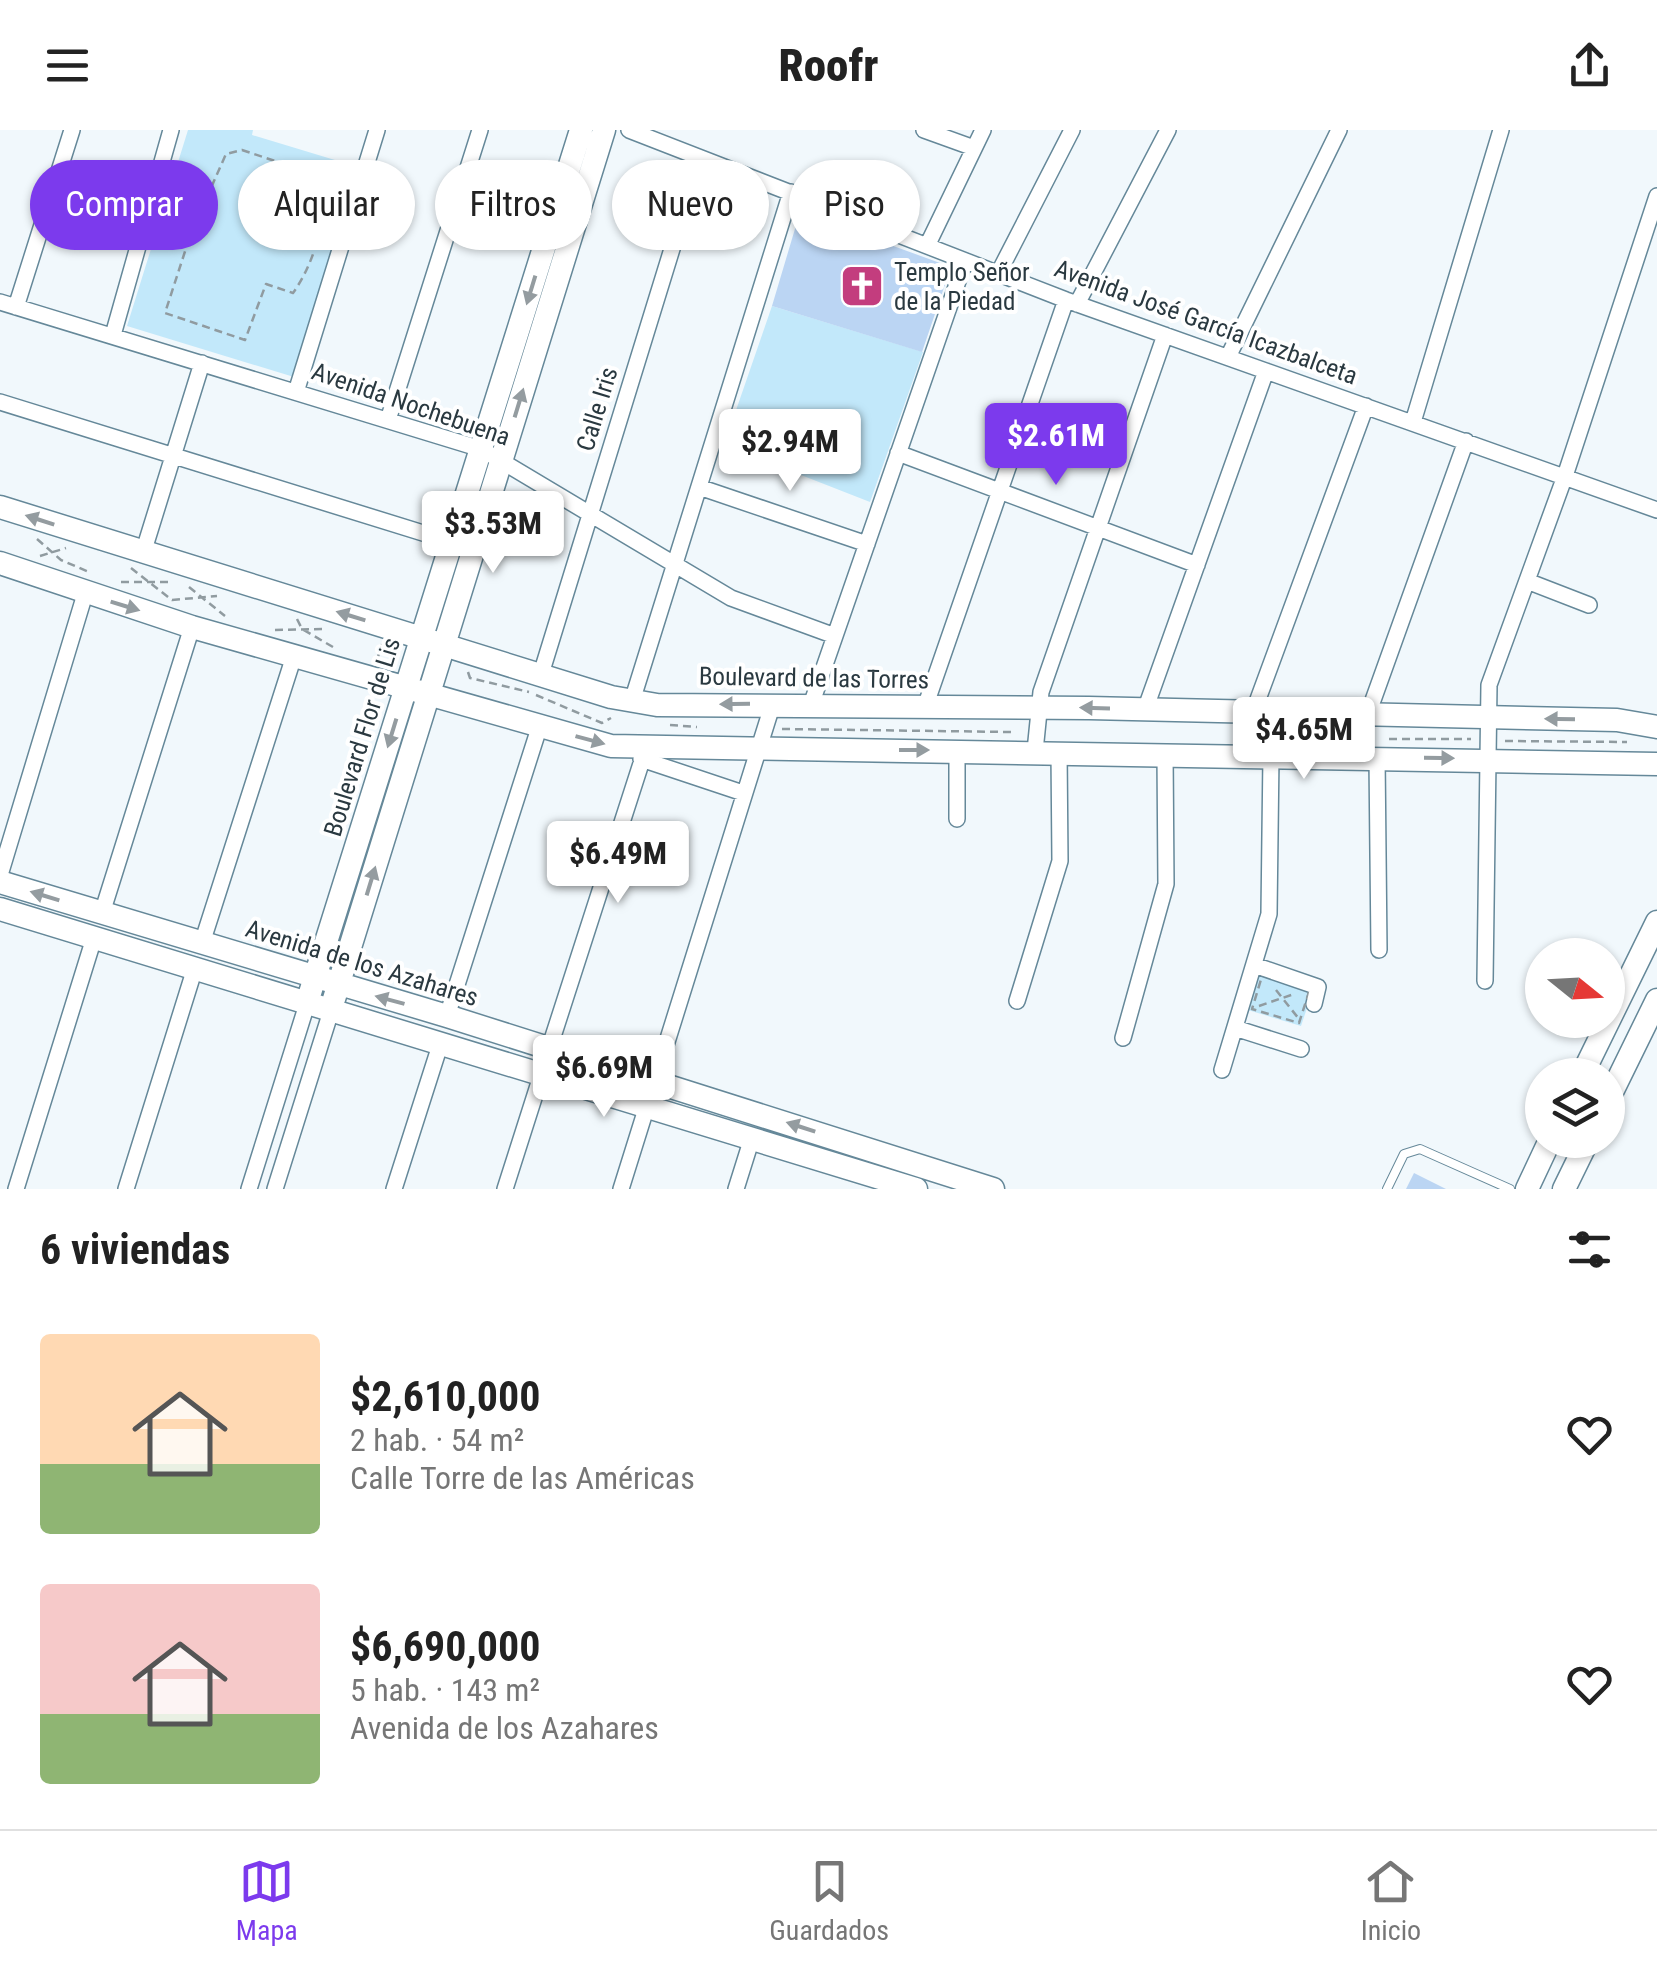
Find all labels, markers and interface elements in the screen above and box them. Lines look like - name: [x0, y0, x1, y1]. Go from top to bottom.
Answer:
- icon: menu: [40, 38, 95, 93]
- icon: share: [1562, 38, 1617, 93]
- text: Roofr: [779, 39, 878, 92]
- chip: Comprar: [30, 160, 218, 250]
- chip: Alquilar: [238, 160, 415, 250]
- chip: Filtros: [435, 160, 592, 250]
- chip: Nuevo: [612, 160, 769, 250]
- chip: Piso: [789, 160, 920, 250]
- street label: Avenida José García Icazbalceta: [1051, 254, 1361, 390]
- place label: Templo Señor de la Piedad: [894, 258, 1030, 316]
- church icon: Templo Señor de la Piedad: [839, 263, 885, 309]
- one-way arrow: [523, 275, 538, 306]
- street label: Avenida Nochebuena: [308, 356, 514, 452]
- street label: Calle Iris: [571, 364, 623, 454]
- one-way arrow: [512, 388, 527, 418]
- pin: $2.61M: [975, 403, 1137, 488]
- pin: $2.94M: [709, 409, 871, 494]
- text: $2.61M: [1007, 416, 1105, 454]
- text: $2.94M: [741, 422, 839, 460]
- pin: $3.53M: [412, 491, 574, 576]
- text: $3.53M: [444, 504, 542, 542]
- one-way arrow: [25, 512, 55, 527]
- one-way arrow: [111, 599, 141, 614]
- one-way arrow: [336, 608, 366, 623]
- street label: Boulevard Flor de Lis: [318, 634, 406, 840]
- street label: Boulevard de las Torres: [699, 661, 929, 695]
- one-way arrow: [719, 696, 751, 712]
- pin: $4.65M: [1223, 697, 1385, 782]
- one-way arrow: [1079, 700, 1111, 716]
- text: $4.65M: [1255, 710, 1353, 748]
- one-way arrow: [1544, 711, 1576, 727]
- one-way arrow: [383, 719, 398, 749]
- one-way arrow: [575, 733, 606, 749]
- one-way arrow: [898, 742, 930, 758]
- one-way arrow: [1424, 750, 1456, 766]
- pin: $6.49M: [537, 821, 699, 906]
- text: $6.49M: [569, 834, 667, 872]
- one-way arrow: [364, 865, 379, 896]
- one-way arrow: [30, 888, 60, 903]
- street label: Avenida de los Azahares: [242, 914, 482, 1012]
- north arrow: [1525, 938, 1625, 1038]
- map controls: [1525, 938, 1625, 1158]
- one-way arrow: [374, 992, 405, 1007]
- pin: $6.69M: [523, 1035, 685, 1120]
- text: $6.69M: [555, 1048, 653, 1086]
- button: layers: [1525, 1058, 1625, 1158]
- one-way arrow: [785, 1119, 815, 1134]
- icon: filters: [1562, 1222, 1617, 1277]
- text: 6 viviendas: [40, 1225, 230, 1274]
- text: $2,610,000: [350, 1372, 540, 1421]
- icon: home: [120, 1374, 240, 1494]
- icon: heart: [1562, 1407, 1617, 1462]
- text: 2 hab. · 54 m²: [350, 1421, 524, 1459]
- text: Calle Torre de las Américas: [350, 1459, 695, 1497]
- text: $6,690,000: [350, 1622, 540, 1671]
- icon: home: [120, 1624, 240, 1744]
- icon: heart: [1562, 1657, 1617, 1712]
- text: 5 hab. · 143 m²: [350, 1671, 540, 1709]
- text: Avenida de los Azahares: [350, 1709, 659, 1747]
- tab: Mapa: [236, 1854, 298, 1947]
- tab: Guardados: [769, 1854, 889, 1947]
- tab: Inicio: [1361, 1854, 1421, 1947]

